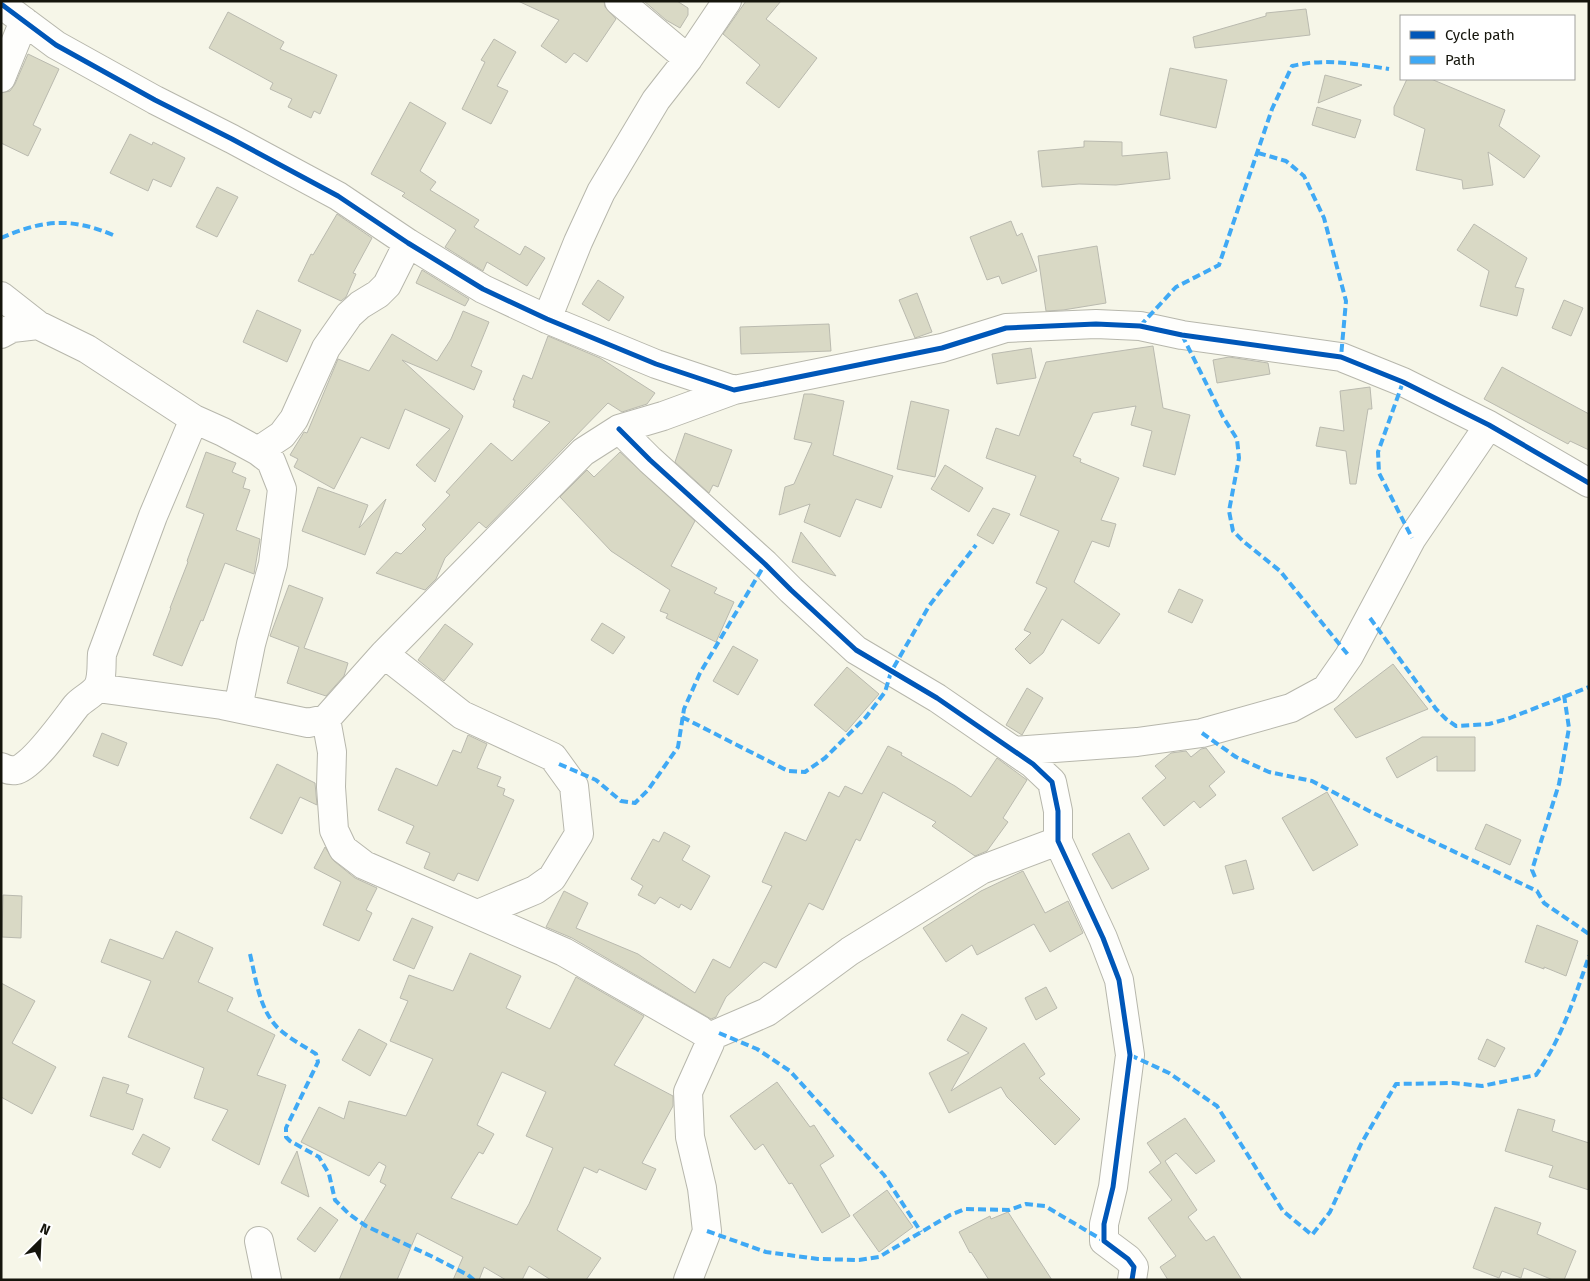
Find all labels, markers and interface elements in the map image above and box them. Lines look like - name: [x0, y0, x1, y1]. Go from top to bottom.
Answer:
- legend: [1400, 15, 1575, 80]
- text: Cycle path: [1445, 26, 1515, 44]
- text: Path: [1445, 51, 1475, 69]
- north arrow: [15, 1216, 65, 1266]
- text: N: [37, 1220, 53, 1239]

